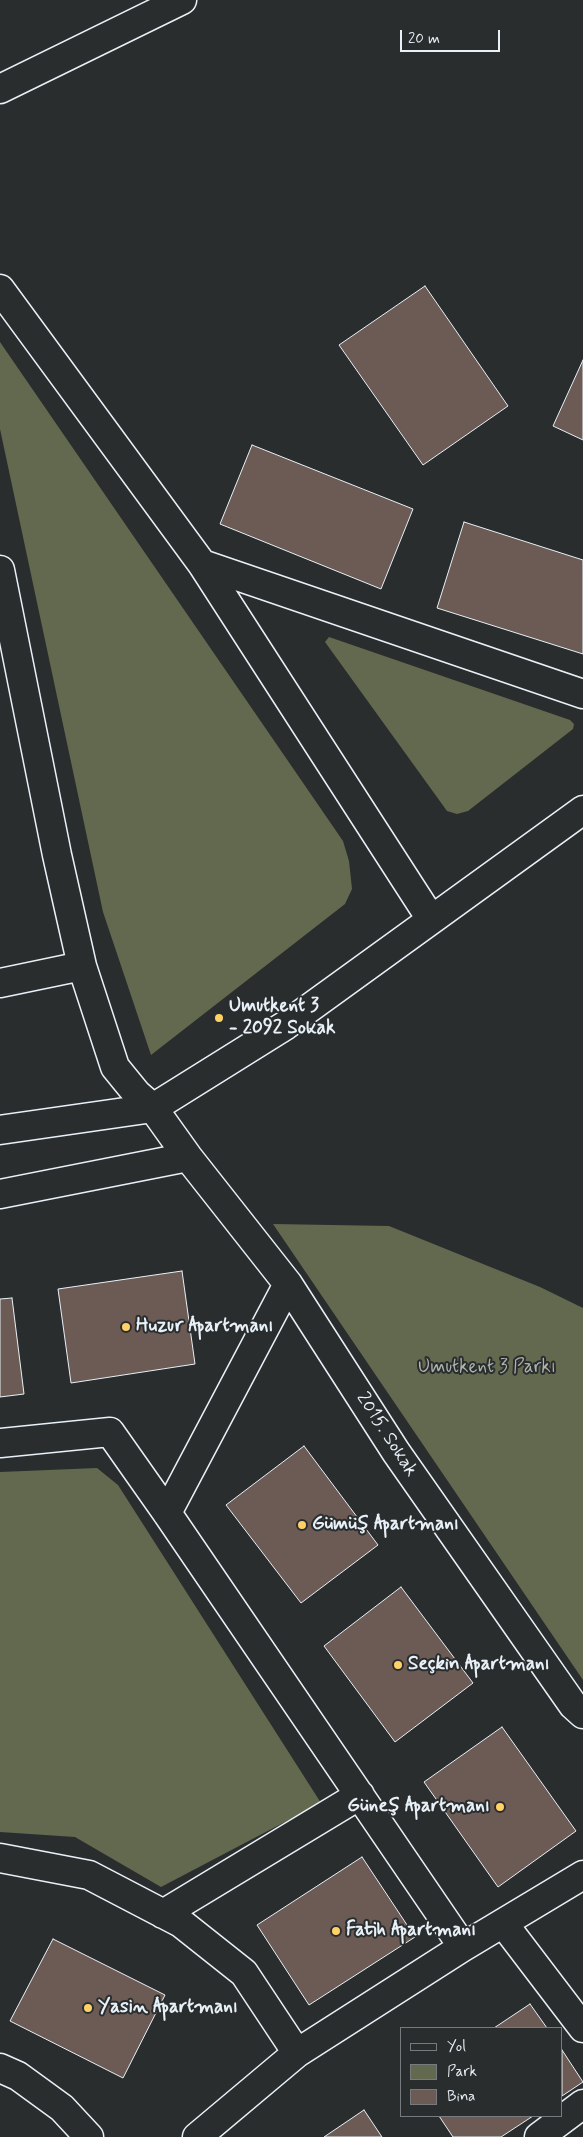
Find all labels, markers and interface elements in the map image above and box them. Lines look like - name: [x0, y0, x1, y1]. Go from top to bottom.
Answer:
- scale bar: [403, 20, 503, 52]
- text: 20 m: [408, 29, 440, 49]
- place label: Umutkent 3 - 2092 Sokak: [229, 996, 335, 1040]
- marker: Umutkent 3 - 2092 Sokak: [213, 1012, 225, 1024]
- place label: Huzur Apartmanı: [136, 1316, 273, 1338]
- marker: Huzur Apartmanı: [120, 1321, 132, 1333]
- park label: Umutkent 3 Parkı: [418, 1357, 556, 1379]
- street label: 2015. Sokak: [350, 1388, 422, 1482]
- place label: Gümüş Apartmanı: [312, 1514, 459, 1536]
- marker: Gümüş Apartmanı: [296, 1519, 308, 1531]
- place label: Seçkin Apartmanı: [408, 1654, 550, 1676]
- marker: Seçkin Apartmanı: [392, 1659, 404, 1671]
- place label: Güneş Apartmanı: [347, 1796, 490, 1818]
- marker: Güneş Apartmanı: [494, 1801, 506, 1813]
- place label: Fatih Apartmanı: [346, 1920, 476, 1942]
- marker: Fatih Apartmanı: [330, 1925, 342, 1937]
- place label: Yasin Apartmanı: [98, 1997, 238, 2019]
- marker: Yasin Apartmanı: [82, 2002, 94, 2014]
- legend: [400, 2027, 563, 2117]
- text: Yol: [447, 2037, 466, 2057]
- text: Park: [447, 2062, 477, 2082]
- text: Bina: [447, 2087, 475, 2107]

